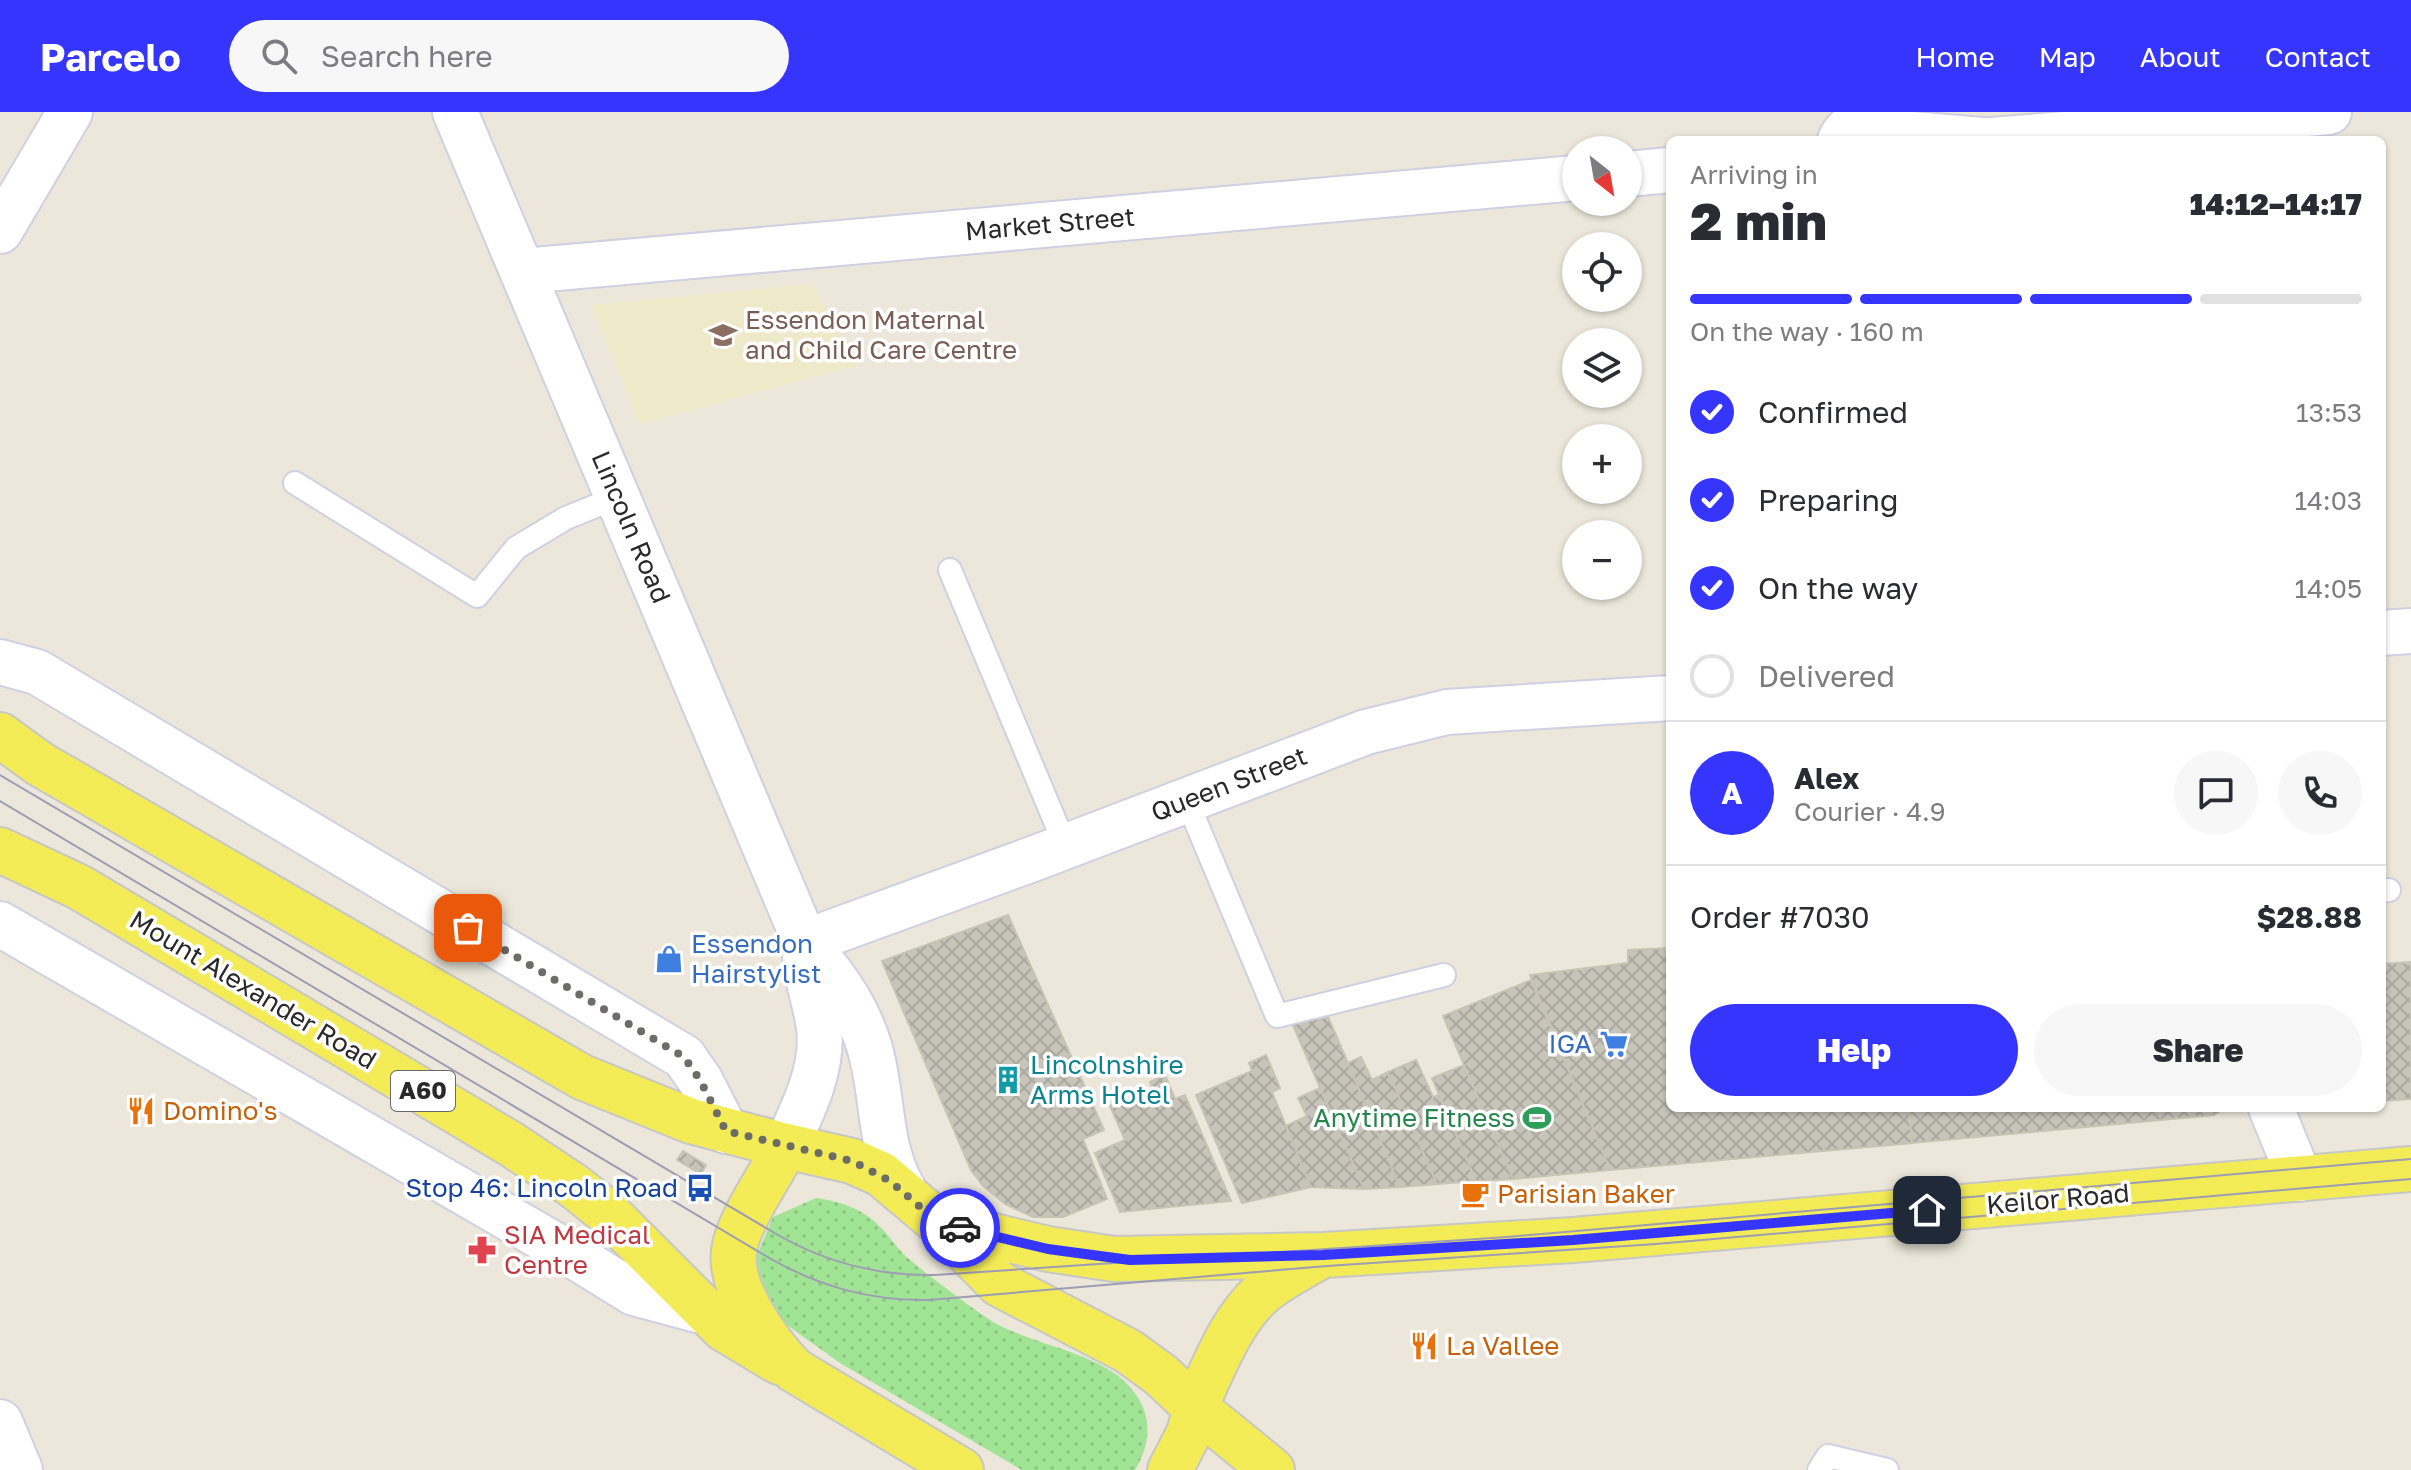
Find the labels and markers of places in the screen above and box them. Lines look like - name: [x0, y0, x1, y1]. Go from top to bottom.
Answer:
- place label: Essendon Maternal and Child Care Centre: [745, 304, 1017, 365]
- school or university icon: Essendon Maternal and Child Care Centre: [708, 320, 738, 350]
- pin: [434, 894, 502, 962]
- place label: Essendon Hairstylist: [691, 928, 821, 989]
- shop icon: Essendon Hairstylist: [654, 944, 684, 974]
- place label: IGA: [1549, 1028, 1592, 1059]
- supermarket icon: IGA: [1599, 1029, 1629, 1059]
- place label: Lincolnshire Arms Hotel: [1030, 1049, 1184, 1110]
- building icon: Lincolnshire Arms Hotel: [993, 1065, 1023, 1095]
- place label: Domino's: [163, 1095, 278, 1126]
- restaurant icon: Domino's: [126, 1096, 156, 1126]
- place label: Anytime Fitness: [1313, 1102, 1515, 1133]
- sports icon: Anytime Fitness: [1522, 1103, 1552, 1133]
- place label: Stop 46: Lincoln Road: [405, 1172, 678, 1203]
- bus stop icon: Stop 46: Lincoln Road: [685, 1173, 715, 1203]
- pin: [1893, 1176, 1961, 1244]
- place label: Parisian Baker: [1497, 1178, 1675, 1209]
- cafe icon: Parisian Baker: [1460, 1179, 1490, 1209]
- place label: SIA Medical Centre: [504, 1219, 650, 1280]
- pharmacy icon: SIA Medical Centre: [467, 1235, 497, 1265]
- place label: La Vallee: [1446, 1330, 1559, 1361]
- restaurant icon: La Vallee: [1409, 1331, 1439, 1361]

